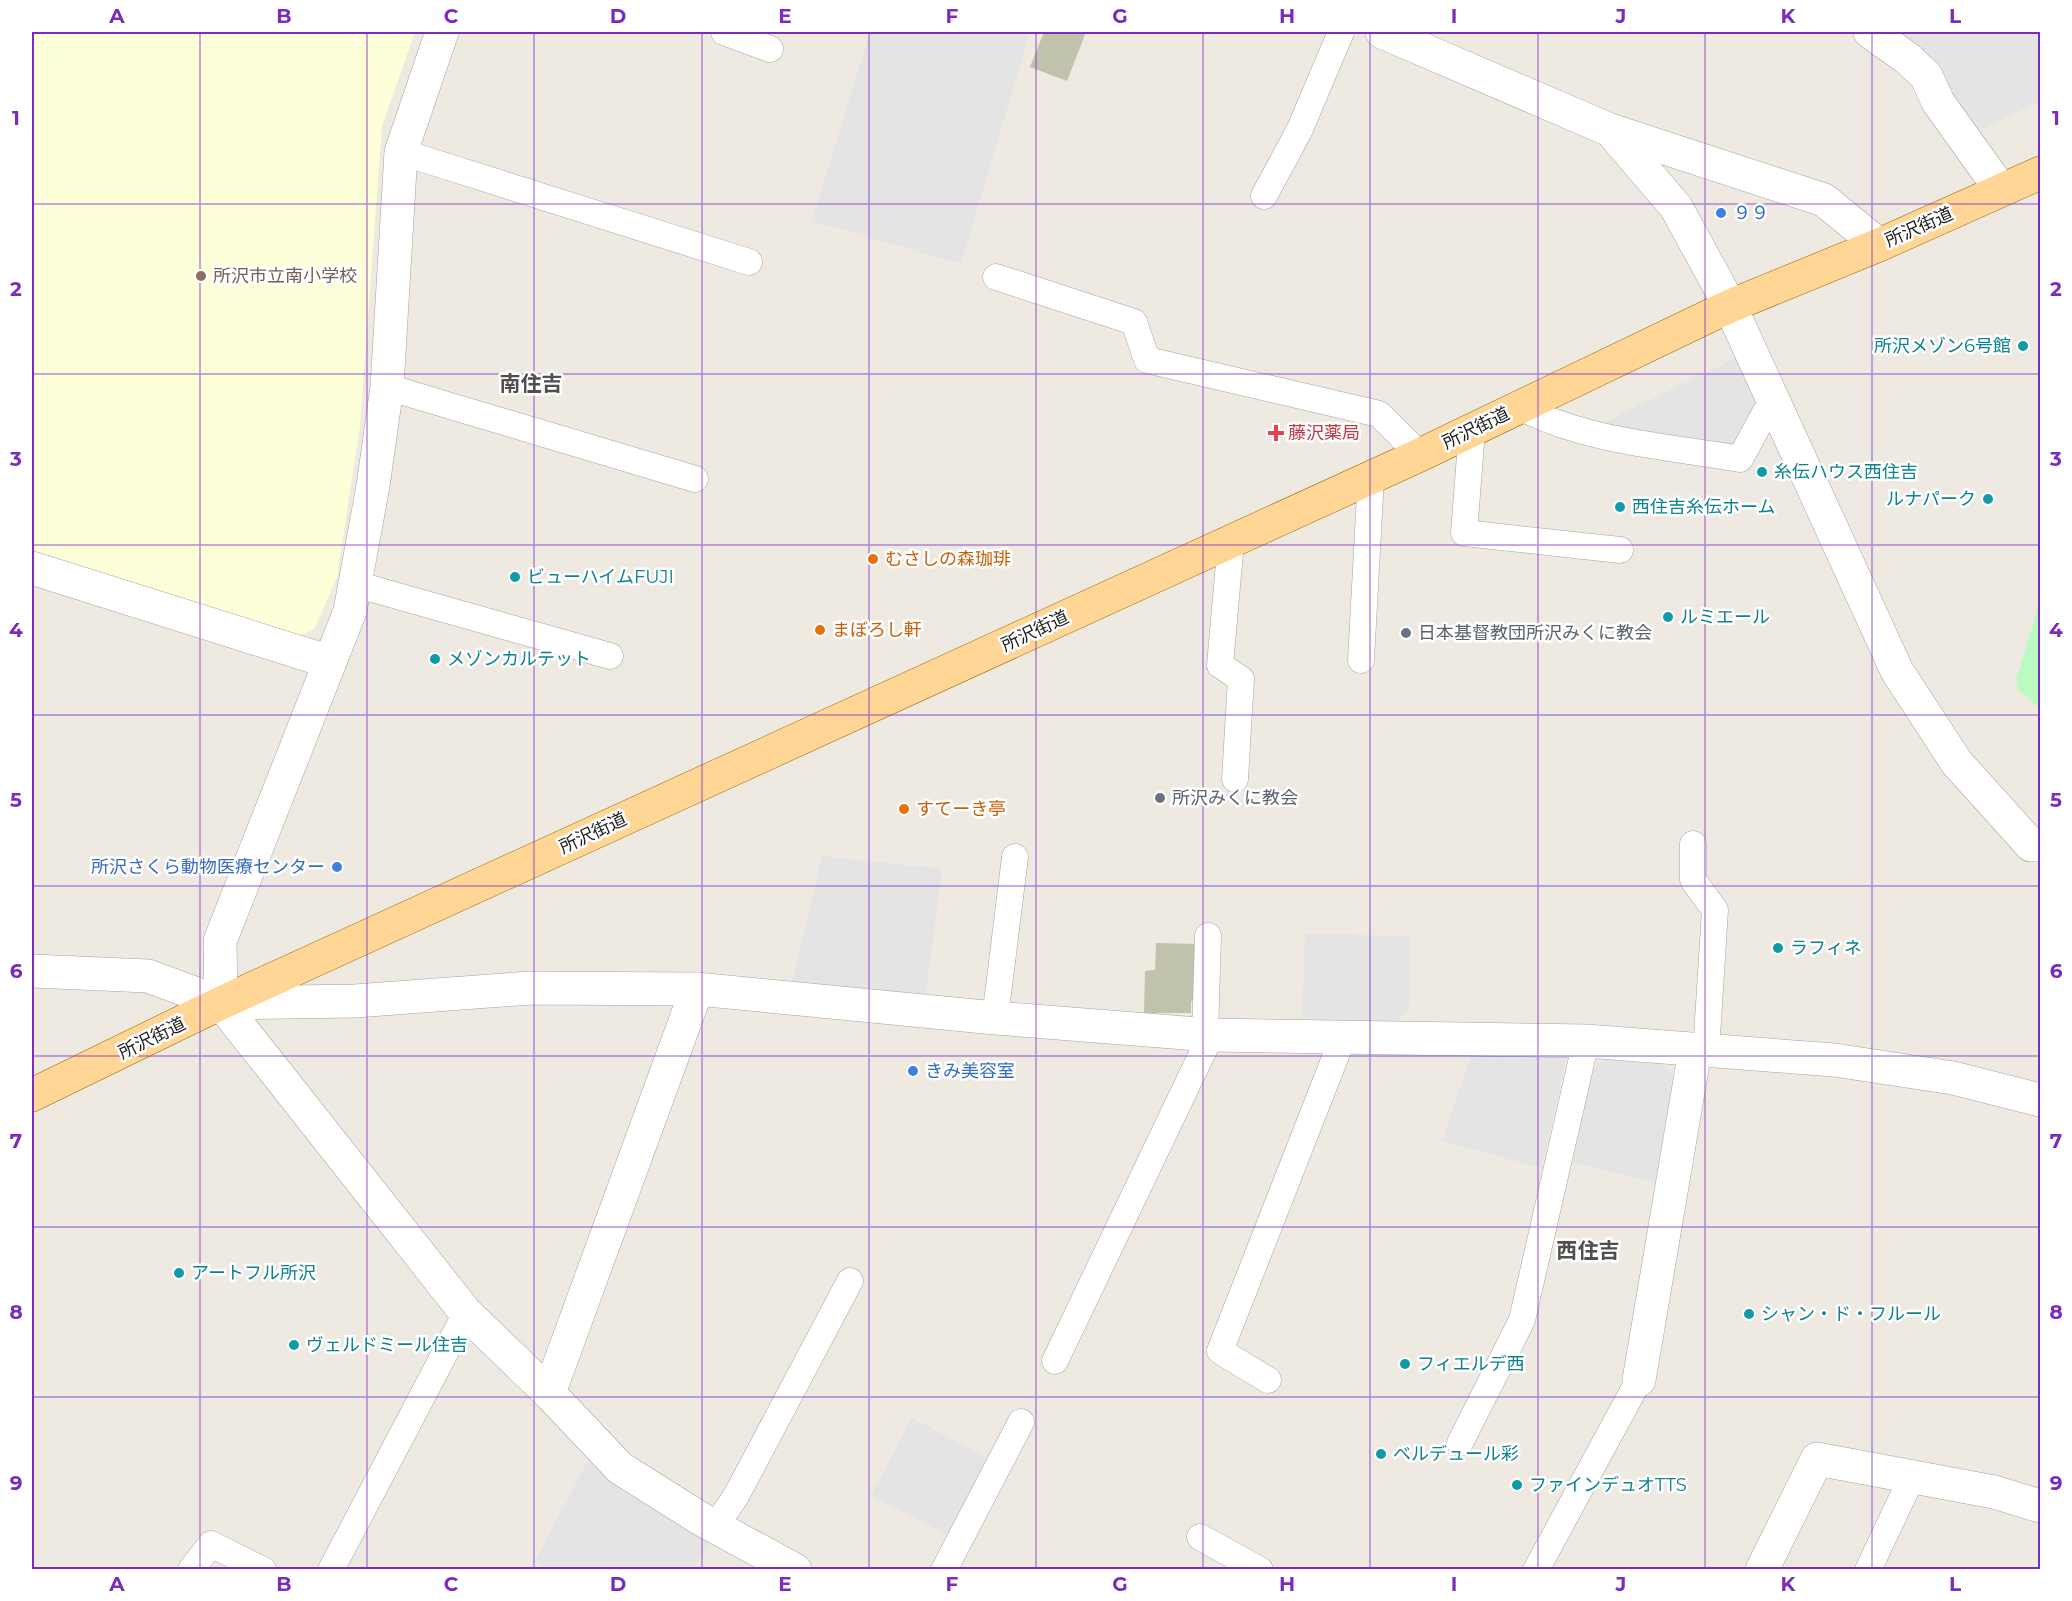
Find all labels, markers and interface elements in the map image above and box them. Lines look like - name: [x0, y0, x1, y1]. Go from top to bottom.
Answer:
- text: A: [108, 4, 125, 28]
- text: B: [276, 4, 292, 28]
- text: C: [444, 4, 459, 28]
- text: D: [610, 4, 626, 28]
- text: E: [778, 4, 792, 28]
- text: F: [946, 4, 959, 28]
- text: G: [1112, 4, 1128, 28]
- text: H: [1279, 4, 1295, 28]
- text: I: [1451, 4, 1457, 28]
- text: J: [1615, 4, 1626, 28]
- text: K: [1781, 4, 1797, 28]
- text: L: [1949, 4, 1961, 28]
- text: 1: [12, 106, 20, 130]
- text: 1: [2052, 106, 2060, 130]
- place label: ９９: [1733, 202, 1769, 224]
- street label: 所沢街道: [1882, 202, 1956, 252]
- marker: ９９: [1714, 206, 1728, 220]
- place label: 所沢市立南小学校: [213, 265, 357, 287]
- marker: 所沢市立南小学校: [194, 269, 208, 283]
- text: 2: [10, 277, 22, 301]
- text: 2: [2050, 277, 2062, 301]
- place label: 所沢メゾン6号館: [1874, 335, 2011, 357]
- marker: 所沢メゾン6号館: [2016, 339, 2030, 353]
- district label: 南住吉: [500, 371, 563, 396]
- street label: 所沢街道: [1439, 402, 1513, 454]
- place label: 藤沢薬局: [1288, 422, 1360, 444]
- marker: 藤沢薬局: [1269, 426, 1283, 440]
- text: 3: [9, 447, 22, 471]
- text: 3: [2049, 447, 2062, 471]
- place label: 糸伝ハウス西住吉: [1774, 461, 1918, 483]
- marker: 糸伝ハウス西住吉: [1755, 465, 1769, 479]
- place label: ルナパーク: [1886, 488, 1976, 510]
- marker: ルナパーク: [1981, 492, 1995, 506]
- place label: 西住吉糸伝ホーム: [1632, 496, 1775, 518]
- marker: 西住吉糸伝ホーム: [1613, 500, 1627, 514]
- place label: むさしの森珈琲: [885, 548, 1011, 570]
- marker: むさしの森珈琲: [866, 552, 880, 566]
- place label: ビューハイムFUJI: [527, 566, 674, 588]
- marker: ビューハイムFUJI: [508, 570, 522, 584]
- street label: 所沢街道: [998, 606, 1072, 656]
- place label: ルミエール: [1680, 606, 1770, 628]
- marker: ルミエール: [1661, 610, 1675, 624]
- text: 4: [9, 618, 23, 642]
- text: 4: [2049, 618, 2063, 642]
- place label: まぼろし軒: [832, 619, 922, 641]
- place label: 日本基督教団所沢みくに教会: [1418, 622, 1652, 644]
- marker: まぼろし軒: [813, 623, 827, 637]
- marker: 日本基督教団所沢みくに教会: [1399, 626, 1413, 640]
- place label: メゾンカルテット: [447, 648, 591, 670]
- marker: メゾンカルテット: [428, 652, 442, 666]
- place label: 所沢みくに教会: [1172, 787, 1298, 809]
- text: 5: [10, 788, 22, 812]
- text: 5: [2050, 788, 2062, 812]
- marker: 所沢みくに教会: [1153, 791, 1167, 805]
- place label: すてーき亭: [916, 798, 1006, 820]
- marker: すてーき亭: [897, 802, 911, 816]
- street label: 所沢街道: [556, 808, 630, 858]
- place label: 所沢さくら動物医療センター: [91, 856, 325, 878]
- marker: 所沢さくら動物医療センター: [330, 860, 344, 874]
- place label: ラフィネ: [1790, 937, 1862, 959]
- marker: ラフィネ: [1771, 941, 1785, 955]
- text: 6: [10, 959, 23, 983]
- text: 6: [2050, 959, 2063, 983]
- street label: 所沢街道: [115, 1012, 189, 1064]
- place label: きみ美容室: [925, 1060, 1015, 1082]
- marker: きみ美容室: [906, 1064, 920, 1078]
- text: 7: [10, 1129, 22, 1153]
- text: 7: [2050, 1129, 2062, 1153]
- district label: 西住吉: [1557, 1238, 1620, 1263]
- place label: アートフル所沢: [191, 1262, 316, 1284]
- marker: アートフル所沢: [172, 1266, 186, 1280]
- text: 8: [9, 1300, 23, 1324]
- text: 8: [2049, 1300, 2063, 1324]
- place label: シャン・ド・フルール: [1761, 1303, 1941, 1325]
- marker: シャン・ド・フルール: [1742, 1307, 1756, 1321]
- place label: ヴェルドミール住吉: [306, 1334, 468, 1356]
- marker: ヴェルドミール住吉: [287, 1338, 301, 1352]
- place label: フィエルデ西: [1417, 1353, 1525, 1375]
- marker: フィエルデ西: [1398, 1357, 1412, 1371]
- place label: ベルデュール彩: [1393, 1443, 1519, 1465]
- marker: ベルデュール彩: [1374, 1447, 1388, 1461]
- text: 9: [10, 1471, 22, 1495]
- text: 9: [2050, 1471, 2062, 1495]
- place label: ファインデュオTTS: [1529, 1474, 1687, 1496]
- marker: ファインデュオTTS: [1510, 1478, 1524, 1492]
- text: A: [108, 1572, 125, 1596]
- text: B: [276, 1572, 292, 1596]
- text: C: [444, 1572, 459, 1596]
- text: D: [610, 1572, 626, 1596]
- text: E: [778, 1572, 792, 1596]
- text: F: [946, 1572, 959, 1596]
- text: G: [1112, 1572, 1128, 1596]
- text: H: [1279, 1572, 1295, 1596]
- text: I: [1451, 1572, 1457, 1596]
- text: J: [1615, 1572, 1626, 1596]
- text: K: [1781, 1572, 1797, 1596]
- text: L: [1949, 1572, 1961, 1596]

